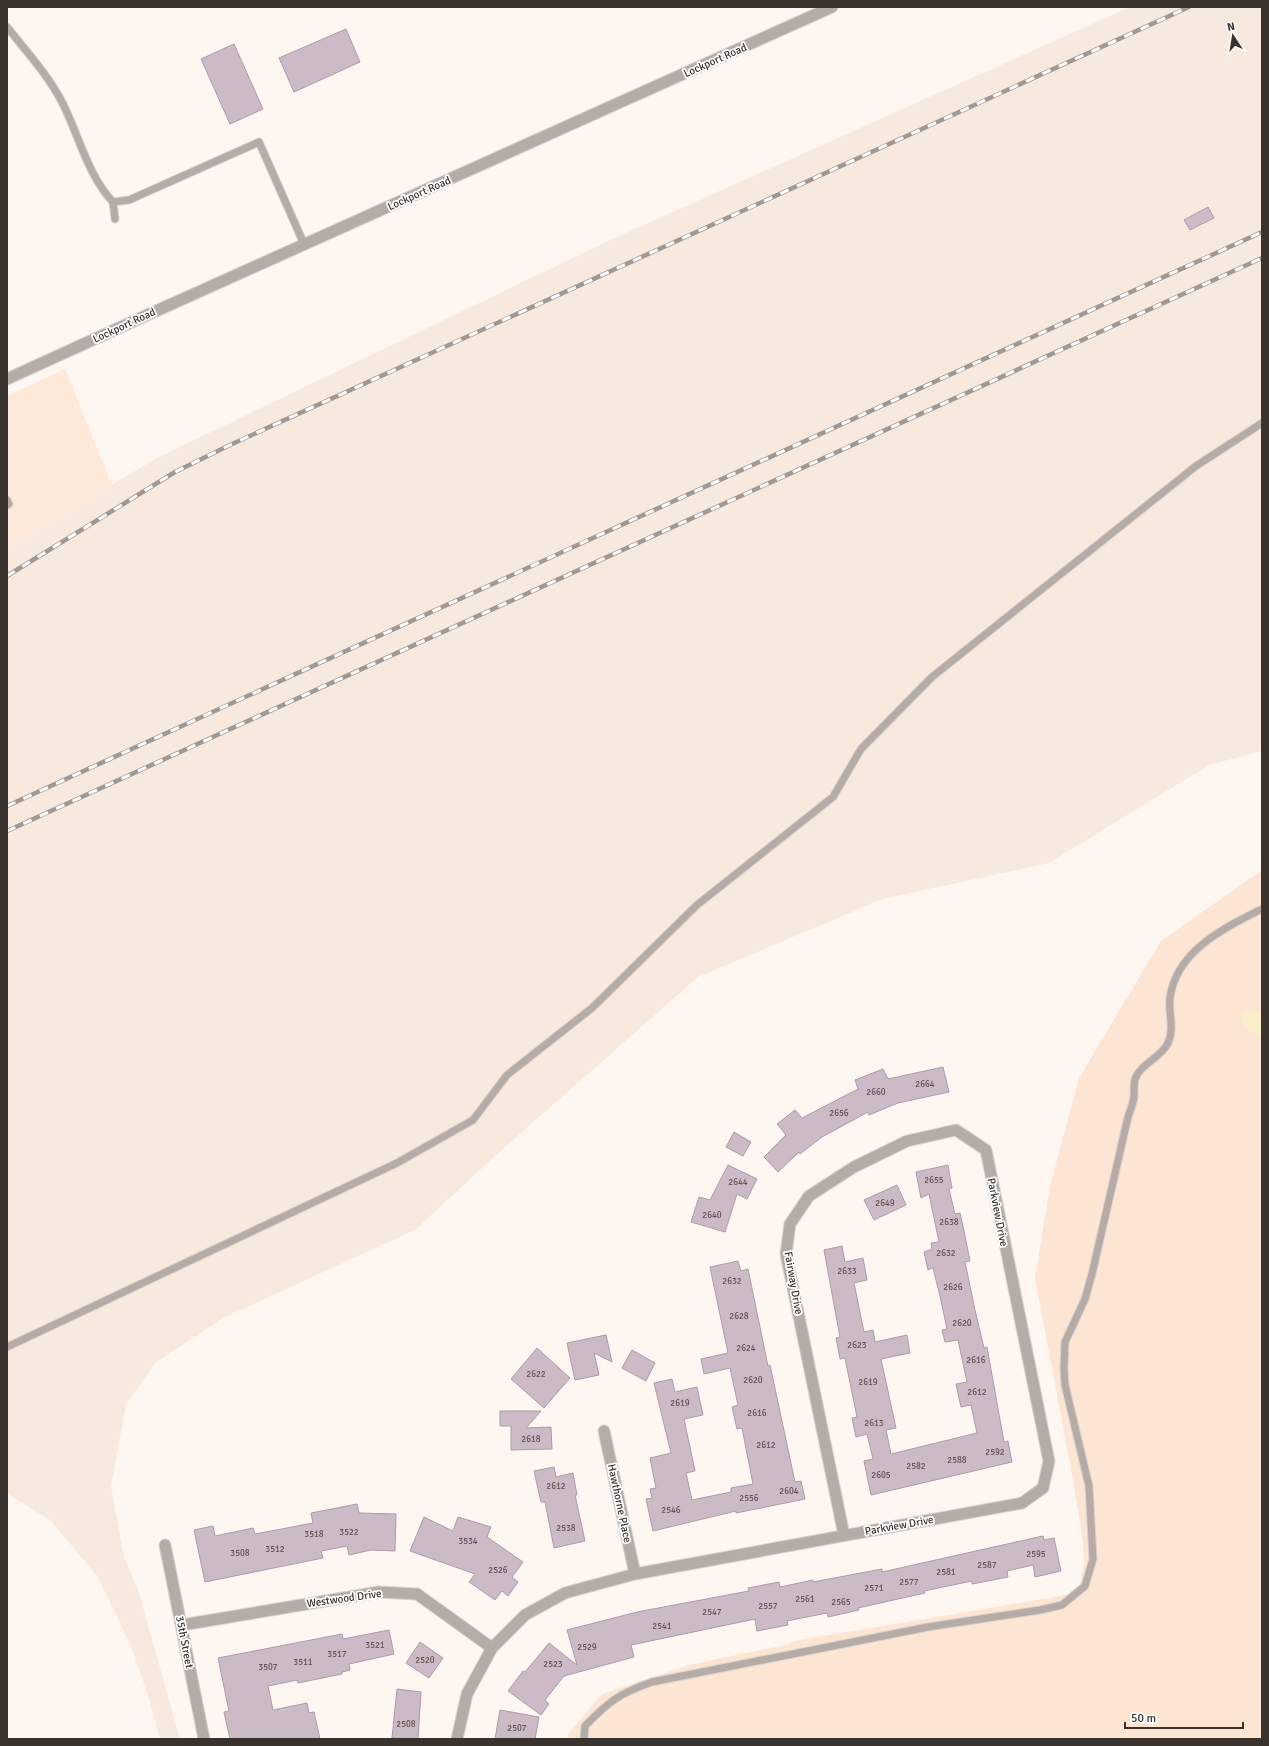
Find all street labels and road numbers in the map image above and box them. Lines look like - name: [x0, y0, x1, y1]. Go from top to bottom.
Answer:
- street label: Lockport Road: [682, 41, 749, 80]
- street label: Lockport Road: [386, 174, 453, 213]
- street label: Lockport Road: [91, 305, 158, 346]
- street label: Parkview Drive: [985, 1177, 1011, 1247]
- street label: Fairway Drive: [782, 1251, 805, 1316]
- street label: Hawthorne Place: [605, 1463, 634, 1544]
- street label: Parkview Drive: [864, 1513, 934, 1538]
- street label: Westwood Drive: [306, 1587, 382, 1610]
- street label: 35th Street: [173, 1615, 196, 1669]

